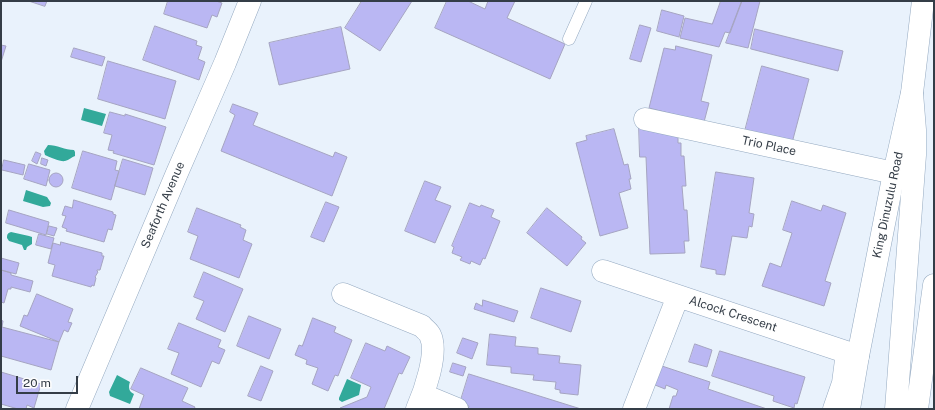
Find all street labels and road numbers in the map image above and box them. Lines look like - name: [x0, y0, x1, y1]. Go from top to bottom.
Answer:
- street label: Trio Place: [740, 133, 798, 159]
- street label: King Dinuzulu Road: [870, 151, 906, 259]
- street label: Seaforth Avenue: [138, 159, 188, 251]
- street label: Alcock Crescent: [687, 293, 779, 335]

